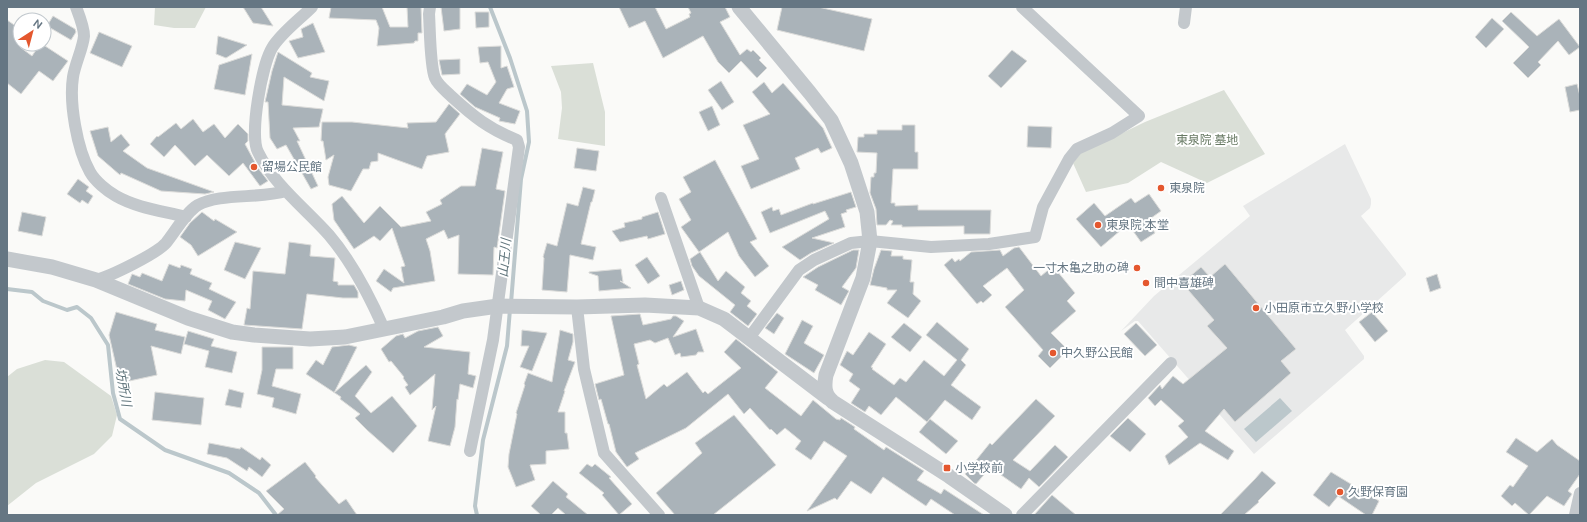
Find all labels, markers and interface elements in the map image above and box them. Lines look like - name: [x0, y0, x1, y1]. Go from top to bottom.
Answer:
- north arrow: [12, 12, 52, 52]
- text: N: [31, 17, 45, 31]
- park label: 東泉院 墓地: [1176, 133, 1238, 146]
- place label: 留場公民館: [262, 160, 322, 173]
- marker: 留場公民館: [249, 162, 259, 172]
- place label: 東泉院: [1169, 181, 1205, 194]
- marker: 東泉院: [1156, 183, 1166, 193]
- place label: 東泉院 本堂: [1106, 218, 1169, 231]
- marker: 東泉院 本堂: [1093, 220, 1103, 230]
- water label: 山王川: [495, 236, 513, 278]
- place label: 一寸木亀之助の碑: [1033, 261, 1129, 274]
- marker: 一寸木亀之助の碑: [1132, 263, 1142, 273]
- place label: 間中喜雄碑: [1154, 276, 1214, 289]
- marker: 間中喜雄碑: [1141, 278, 1151, 288]
- place label: 小田原市立久野小学校: [1264, 301, 1384, 314]
- marker: 小田原市立久野小学校: [1251, 303, 1261, 313]
- place label: 中久野公民館: [1061, 346, 1133, 359]
- marker: 中久野公民館: [1048, 348, 1058, 358]
- water label: 坊所川: [114, 367, 135, 409]
- place label: 小学校前: [955, 461, 1003, 474]
- marker: 小学校前: [942, 463, 952, 473]
- place label: 久野保育園: [1348, 485, 1408, 498]
- marker: 久野保育園: [1335, 487, 1345, 497]

